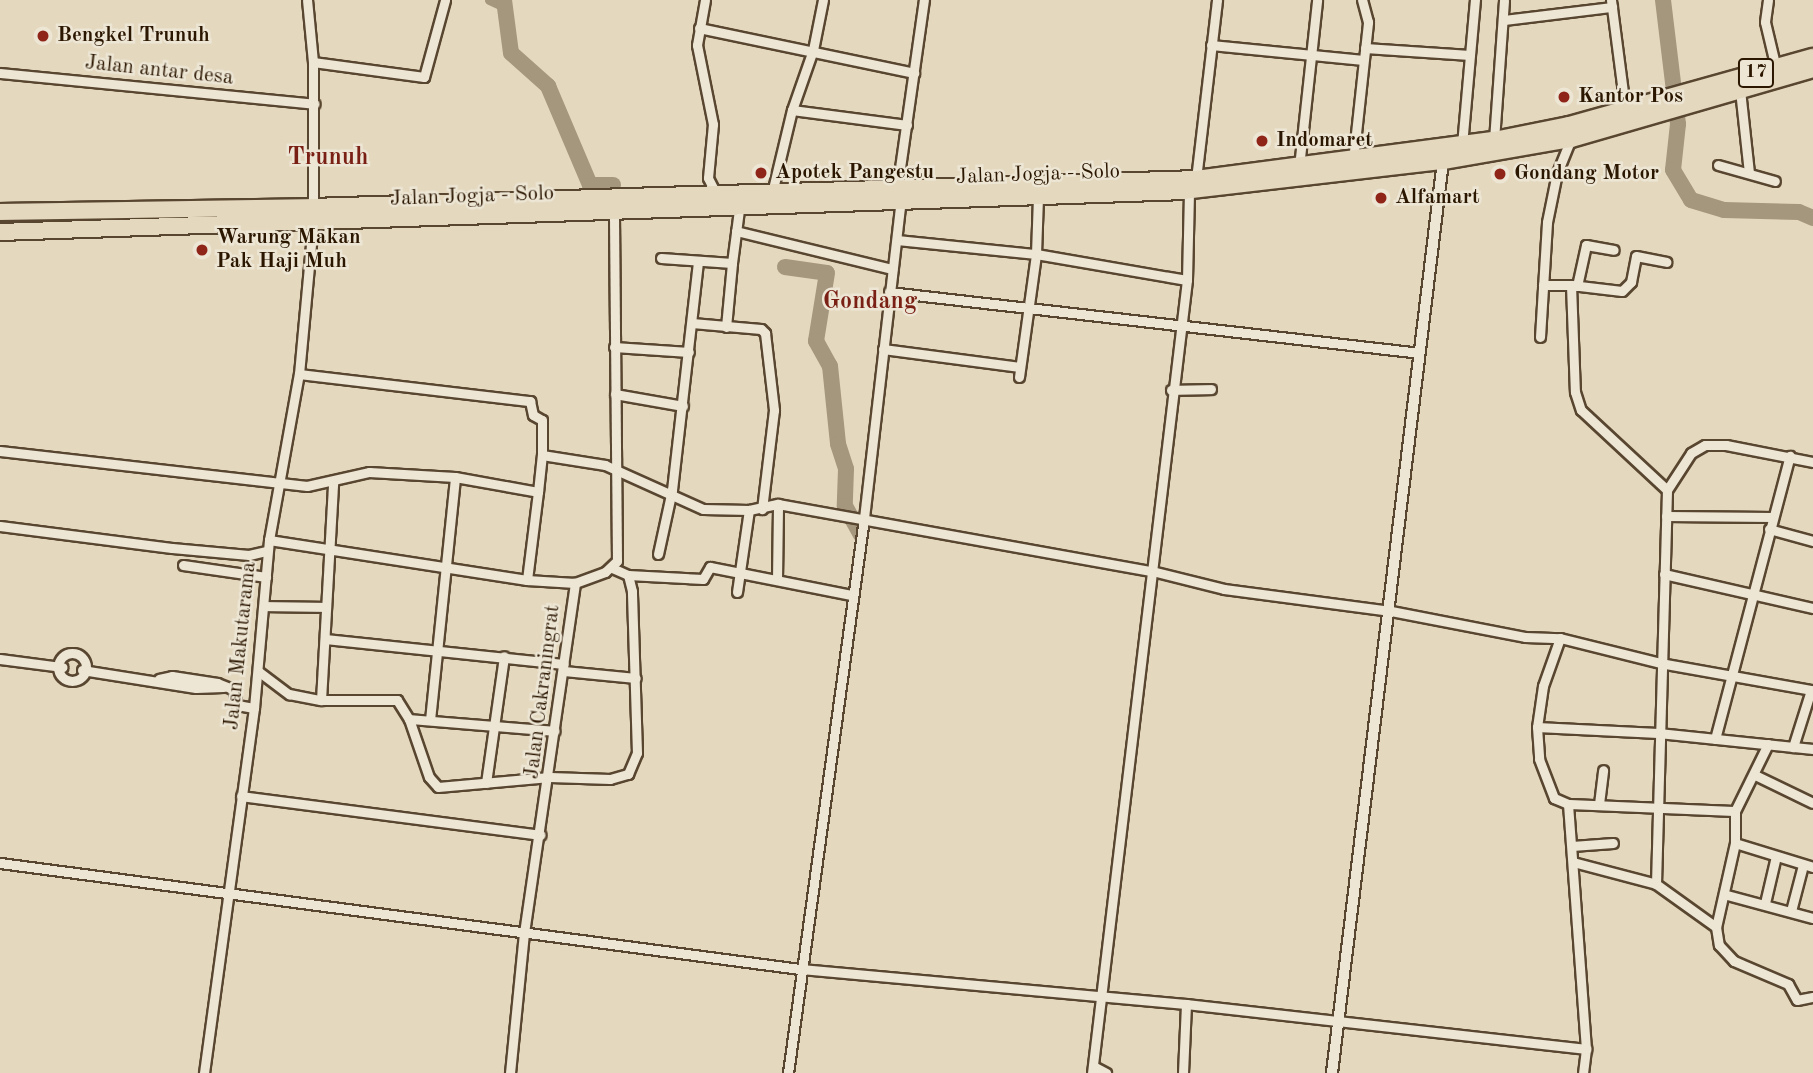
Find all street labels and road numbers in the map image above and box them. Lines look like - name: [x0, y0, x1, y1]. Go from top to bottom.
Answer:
- street label: Jalan antar desa: [84, 51, 234, 91]
- road number: 17: [1737, 58, 1775, 88]
- street label: Jalan Jogja - Solo: [956, 160, 1120, 190]
- street label: Jalan Jogja - Solo: [390, 182, 554, 212]
- street label: Jalan Makutarama: [220, 561, 262, 731]
- street label: Jalan Cakraningrat: [520, 603, 566, 781]

